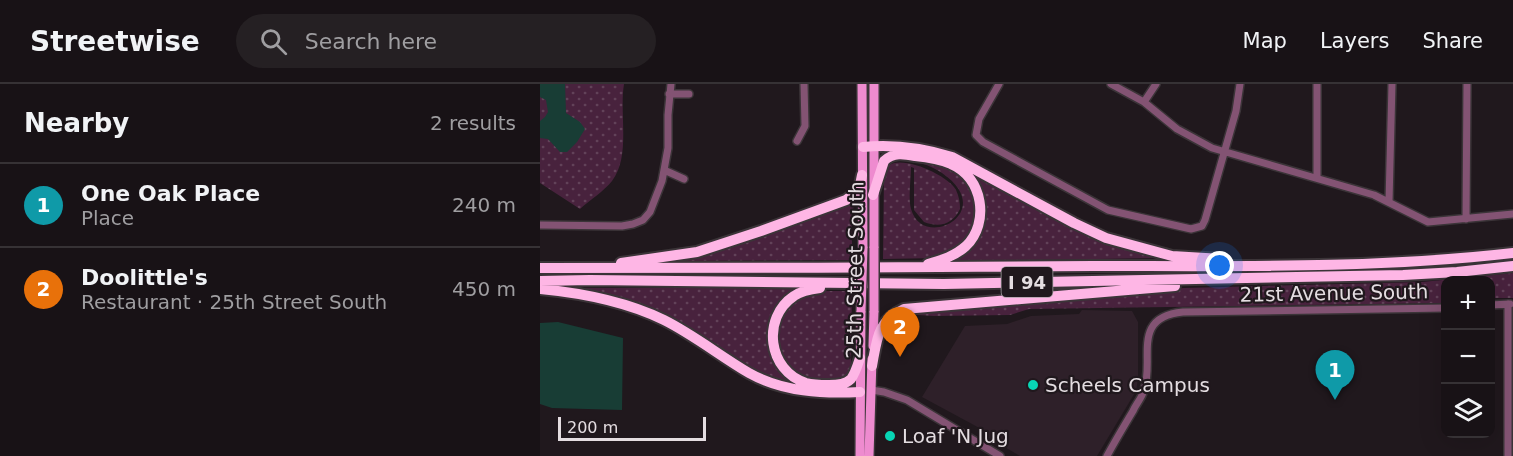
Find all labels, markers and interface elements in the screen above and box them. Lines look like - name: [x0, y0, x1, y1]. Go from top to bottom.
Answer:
- search box: [236, 14, 656, 68]
- text: Streetwise: [30, 25, 200, 58]
- icon: search: [257, 25, 290, 58]
- text: Search here: [305, 29, 437, 54]
- text: Map: [1243, 29, 1287, 53]
- text: Layers: [1320, 29, 1389, 53]
- text: Share: [1422, 29, 1483, 53]
- text: Nearby: [24, 108, 129, 138]
- text: 2 results: [430, 111, 516, 135]
- text: One Oak Place: [81, 181, 260, 206]
- street label: 25th Street South: [841, 181, 869, 359]
- text: 1: [37, 193, 50, 217]
- text: 240 m: [452, 193, 516, 217]
- text: Place: [81, 206, 134, 230]
- your location: [1205, 251, 1234, 280]
- text: Doolittle's: [81, 265, 208, 290]
- road number: I 94: [1002, 267, 1052, 297]
- map controls: [1441, 276, 1495, 438]
- button: +: [1441, 276, 1495, 330]
- text: 2: [37, 277, 50, 301]
- text: 450 m: [452, 277, 516, 301]
- street label: 21st Avenue South: [1239, 279, 1429, 307]
- text: Restaurant · 25th Street South: [81, 290, 387, 314]
- pin: 2: [880, 308, 920, 357]
- button: −: [1441, 330, 1495, 384]
- pin: 1: [1316, 350, 1354, 400]
- place label: Scheels Campus: [1045, 373, 1210, 397]
- marker: Scheels Campus: [1026, 378, 1040, 392]
- button: layers: [1441, 384, 1495, 438]
- scale bar: [558, 414, 706, 442]
- text: 200 m: [567, 418, 618, 437]
- place label: Loaf 'N Jug: [902, 424, 1009, 448]
- marker: Loaf 'N Jug: [883, 429, 897, 443]

